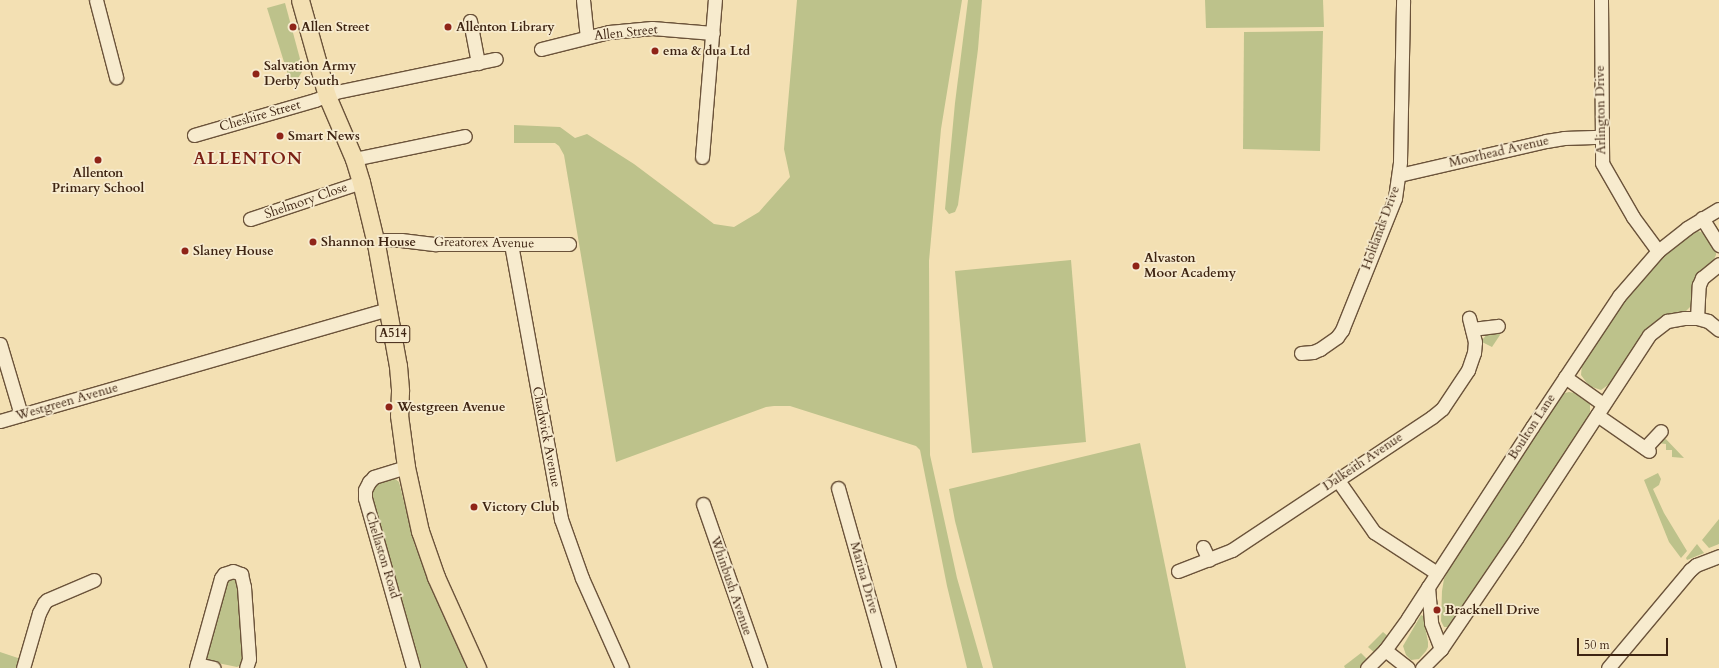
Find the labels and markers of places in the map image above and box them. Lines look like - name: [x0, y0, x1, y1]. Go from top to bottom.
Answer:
- place label: Allen Street: [301, 19, 369, 35]
- place label: Allenton Library: [456, 19, 555, 35]
- marker: Allen Street: [288, 22, 298, 32]
- marker: Allenton Library: [443, 22, 453, 32]
- place label: ema & dua Ltd: [663, 43, 750, 59]
- marker: ema & dua Ltd: [650, 46, 660, 56]
- place label: Salvation Army Derby South: [264, 59, 356, 90]
- marker: Salvation Army Derby South: [251, 69, 261, 79]
- place label: Smart News: [288, 128, 360, 144]
- marker: Smart News: [275, 131, 285, 141]
- marker: Allenton Primary School: [93, 155, 103, 165]
- place label: Allenton Primary School: [52, 166, 144, 197]
- place label: Shannon House: [321, 234, 416, 250]
- marker: Shannon House: [308, 237, 318, 247]
- place label: Slaney House: [193, 243, 274, 259]
- marker: Slaney House: [180, 246, 190, 256]
- place label: Alvaston Moor Academy: [1144, 251, 1236, 282]
- marker: Alvaston Moor Academy: [1131, 261, 1141, 271]
- place label: Westgreen Avenue: [397, 399, 506, 415]
- marker: Westgreen Avenue: [384, 402, 394, 412]
- place label: Victory Club: [482, 499, 559, 515]
- marker: Victory Club: [469, 502, 479, 512]
- place label: Bracknell Drive: [1445, 602, 1540, 618]
- marker: Bracknell Drive: [1432, 605, 1442, 615]

